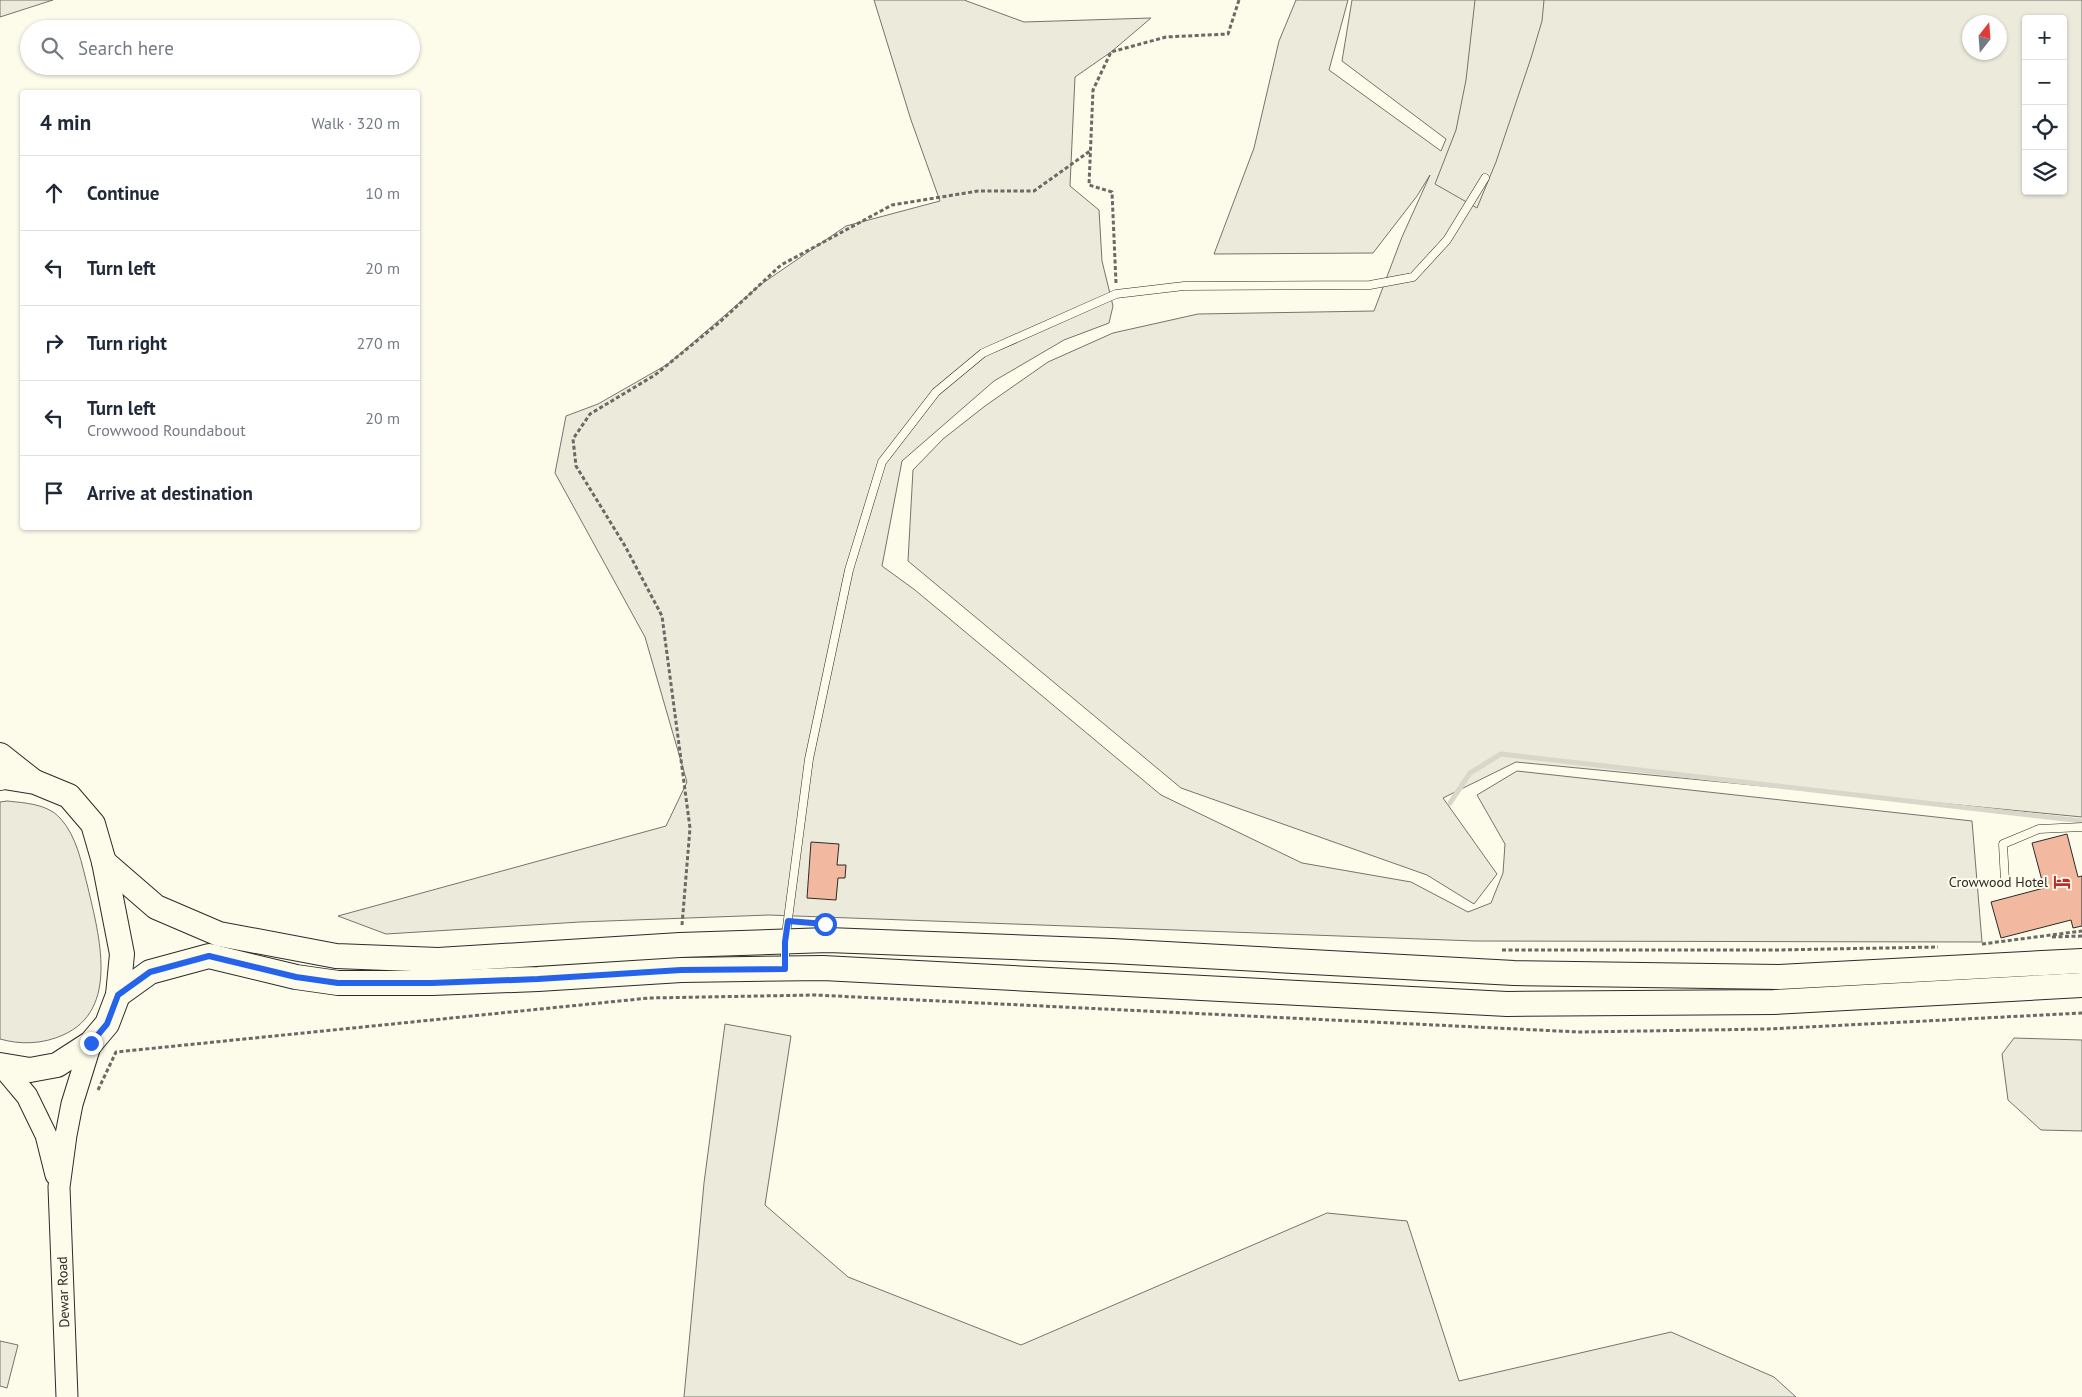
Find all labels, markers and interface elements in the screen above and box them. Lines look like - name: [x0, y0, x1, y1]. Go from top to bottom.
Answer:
- north arrow: [1962, 15, 2007, 60]
- map controls: [2022, 15, 2067, 195]
- button: +: [2022, 15, 2067, 60]
- search box: [20, 20, 420, 75]
- icon: search: [38, 34, 66, 62]
- text: Search here: [78, 36, 174, 60]
- button: −: [2022, 60, 2067, 105]
- button: locate: [2022, 105, 2067, 150]
- text: 4 min: [40, 109, 91, 136]
- text: Walk · 320 m: [311, 113, 400, 133]
- button: layers: [2022, 150, 2067, 195]
- icon: ahead: [40, 179, 68, 207]
- text: Continue: [87, 181, 159, 205]
- text: 10 m: [365, 183, 400, 203]
- icon: left: [40, 254, 68, 282]
- text: Turn left: [87, 256, 156, 280]
- text: 20 m: [365, 258, 400, 278]
- icon: right: [40, 329, 68, 357]
- text: Turn right: [87, 331, 167, 355]
- text: 270 m: [357, 333, 400, 353]
- text: Turn left: [87, 396, 156, 420]
- icon: left: [40, 404, 68, 432]
- text: 20 m: [365, 408, 400, 428]
- text: Crowwood Roundabout: [87, 420, 246, 440]
- icon: arrive: [40, 479, 68, 507]
- text: Arrive at destination: [87, 481, 253, 505]
- hotel icon: Crowwood Hotel: [2052, 872, 2072, 892]
- place label: Crowwood Hotel: [1949, 873, 2048, 891]
- route start: [814, 913, 837, 936]
- route end: [80, 1032, 103, 1055]
- street label: Dewar Road: [53, 1256, 73, 1328]

